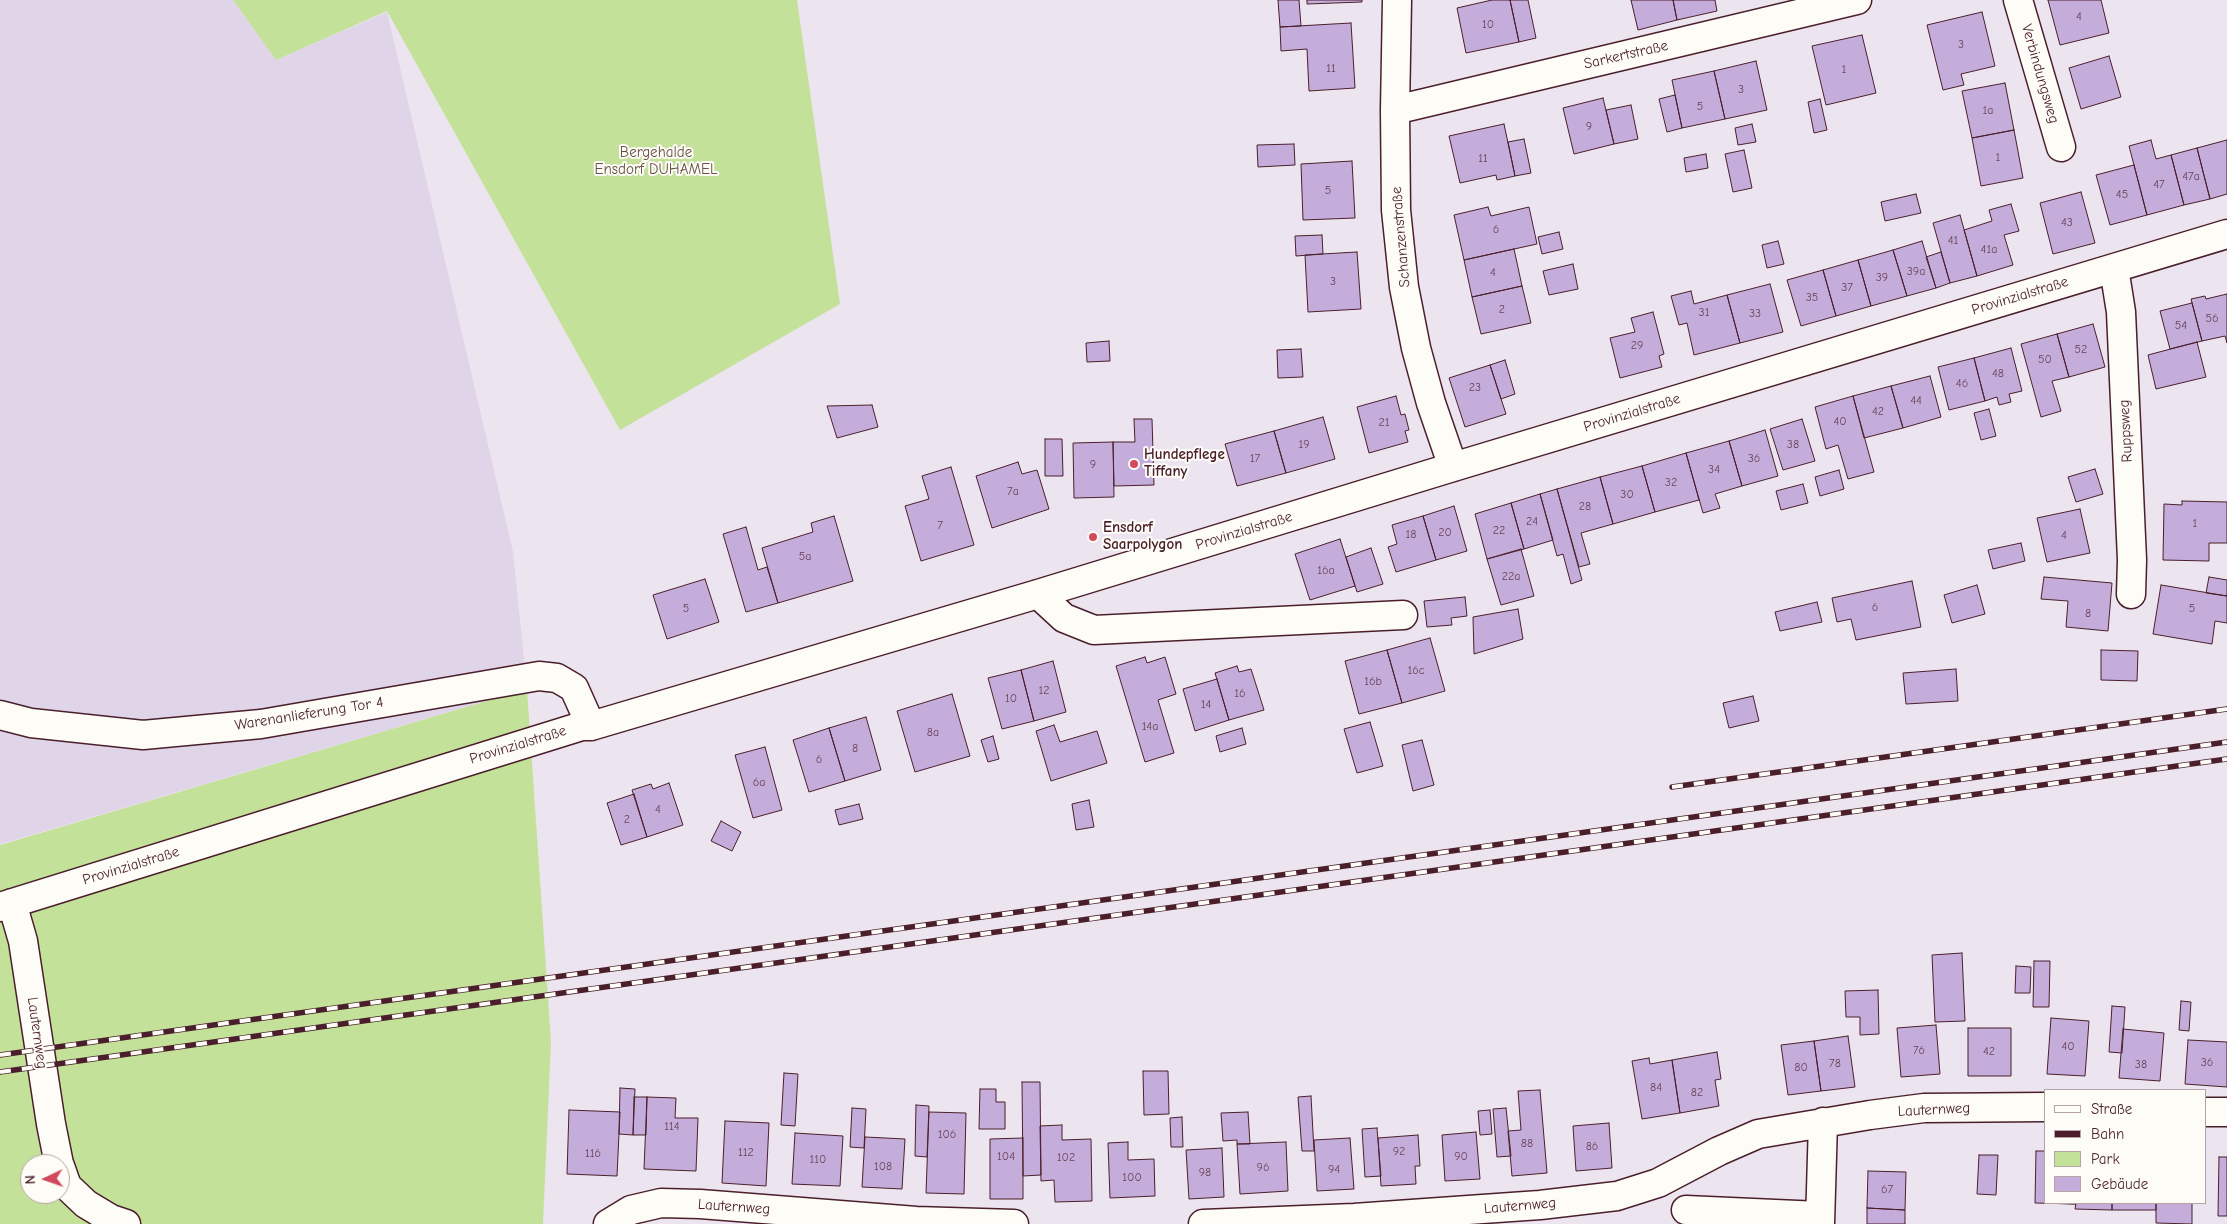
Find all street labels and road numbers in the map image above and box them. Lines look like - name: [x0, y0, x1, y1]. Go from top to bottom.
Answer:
- street label: Verbindungsweg: [2017, 22, 2063, 126]
- street label: Sarkertstraße: [1582, 37, 1670, 73]
- street label: Schanzenstraße: [1388, 186, 1414, 288]
- street label: Provinzialstraße: [1969, 273, 2071, 319]
- street label: Provinzialstraße: [1581, 390, 1683, 436]
- street label: Ruppsweg: [2115, 399, 2137, 463]
- street label: Provinzialstraße: [1193, 508, 1295, 554]
- street label: Warenanlieferung Tor 4: [233, 693, 385, 735]
- street label: Provinzialstraße: [467, 722, 569, 768]
- street label: Provinzialstraße: [80, 843, 182, 889]
- street label: Lauternweg: [23, 996, 51, 1070]
- street label: Lauternweg: [1897, 1099, 1971, 1121]
- street label: Lauternweg: [1483, 1194, 1557, 1218]
- street label: Lauternweg: [697, 1195, 771, 1219]

